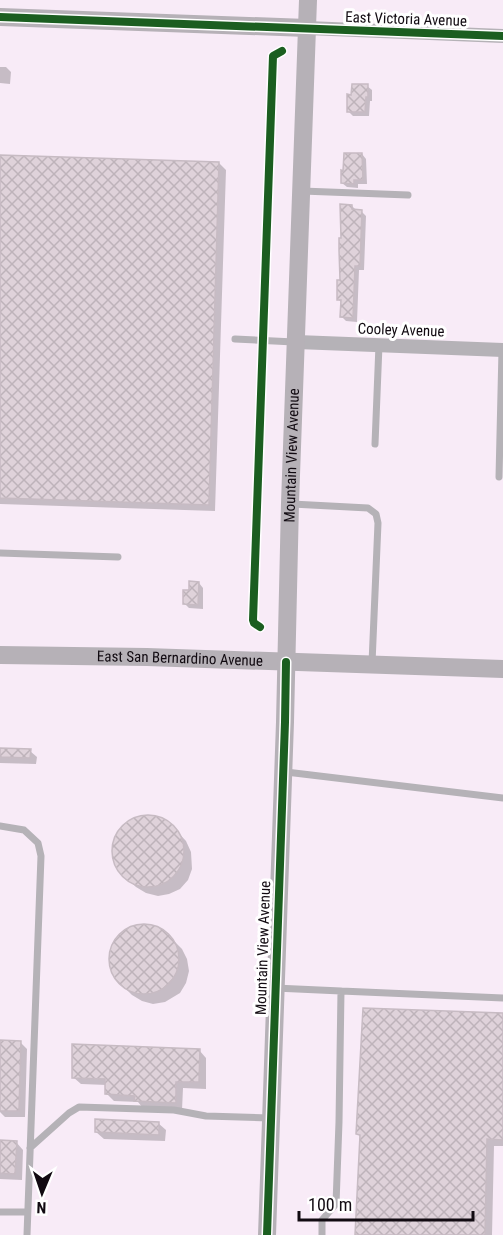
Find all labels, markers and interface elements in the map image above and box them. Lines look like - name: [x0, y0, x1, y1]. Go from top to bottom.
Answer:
- street label: East Victoria Avenue: [345, 8, 467, 30]
- street label: Cooley Avenue: [357, 319, 445, 341]
- street label: Mountain View Avenue: [281, 388, 303, 523]
- street label: East San Bernardino Avenue: [97, 647, 263, 670]
- street label: Mountain View Avenue: [252, 881, 274, 1015]
- north arrow: [12, 1163, 72, 1223]
- scale bar: [299, 1184, 473, 1222]
- text: 100 m: [308, 1194, 352, 1215]
- text: N: [36, 1198, 47, 1217]

